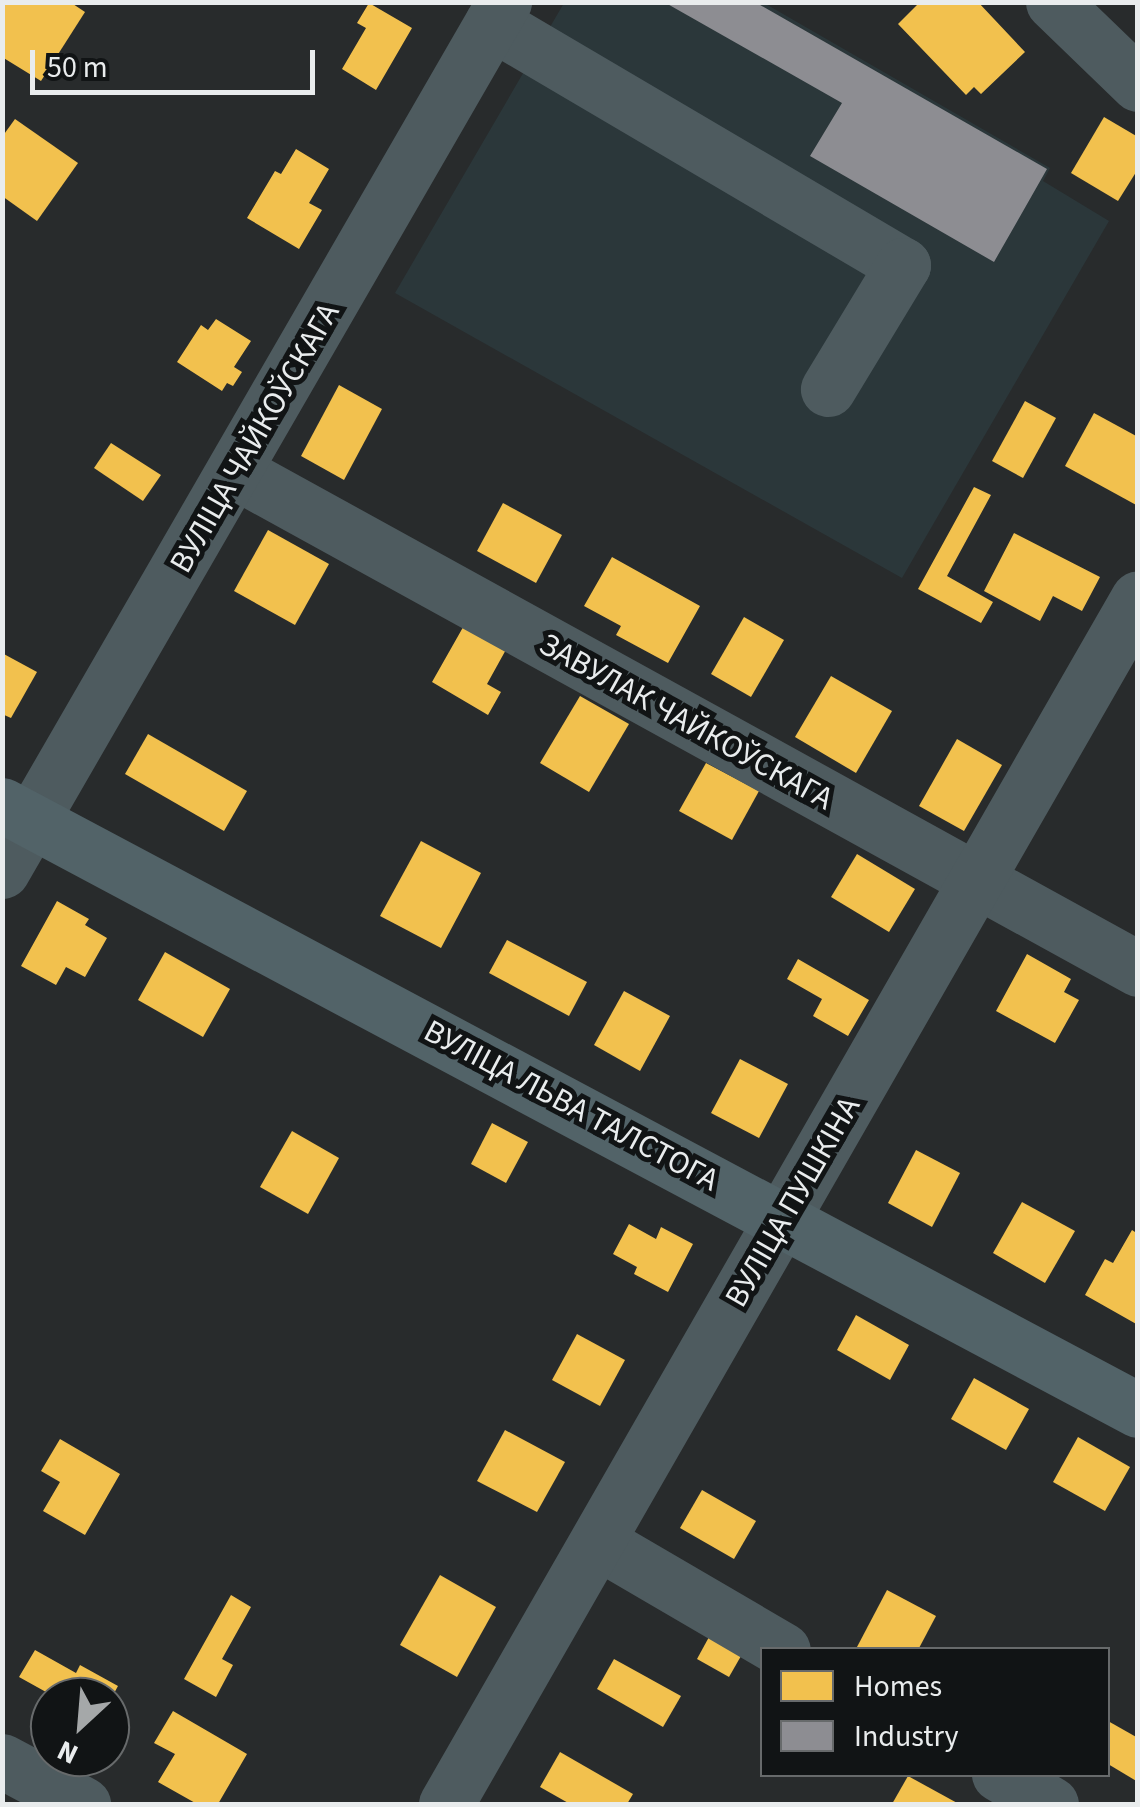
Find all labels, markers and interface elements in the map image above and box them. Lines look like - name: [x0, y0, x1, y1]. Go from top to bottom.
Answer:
- scale bar: [35, 30, 320, 92]
- text: 50 m: [47, 46, 108, 89]
- street label: ВУЛІЦА ЧАЙКОЎСКАГА: [162, 296, 348, 580]
- street label: ЗАВУЛАК ЧАЙКОЎСКАГА: [533, 625, 839, 819]
- street label: ВУЛІЦА ЛЬВА ТАЛСТОГА: [417, 1012, 725, 1200]
- street label: ВУЛІЦА ПУШКІНА: [717, 1090, 869, 1314]
- legend: [760, 1647, 1110, 1777]
- text: Homes: [854, 1665, 942, 1708]
- north arrow: [30, 1677, 130, 1777]
- text: Industry: [854, 1715, 959, 1758]
- text: N: [51, 1730, 85, 1774]

